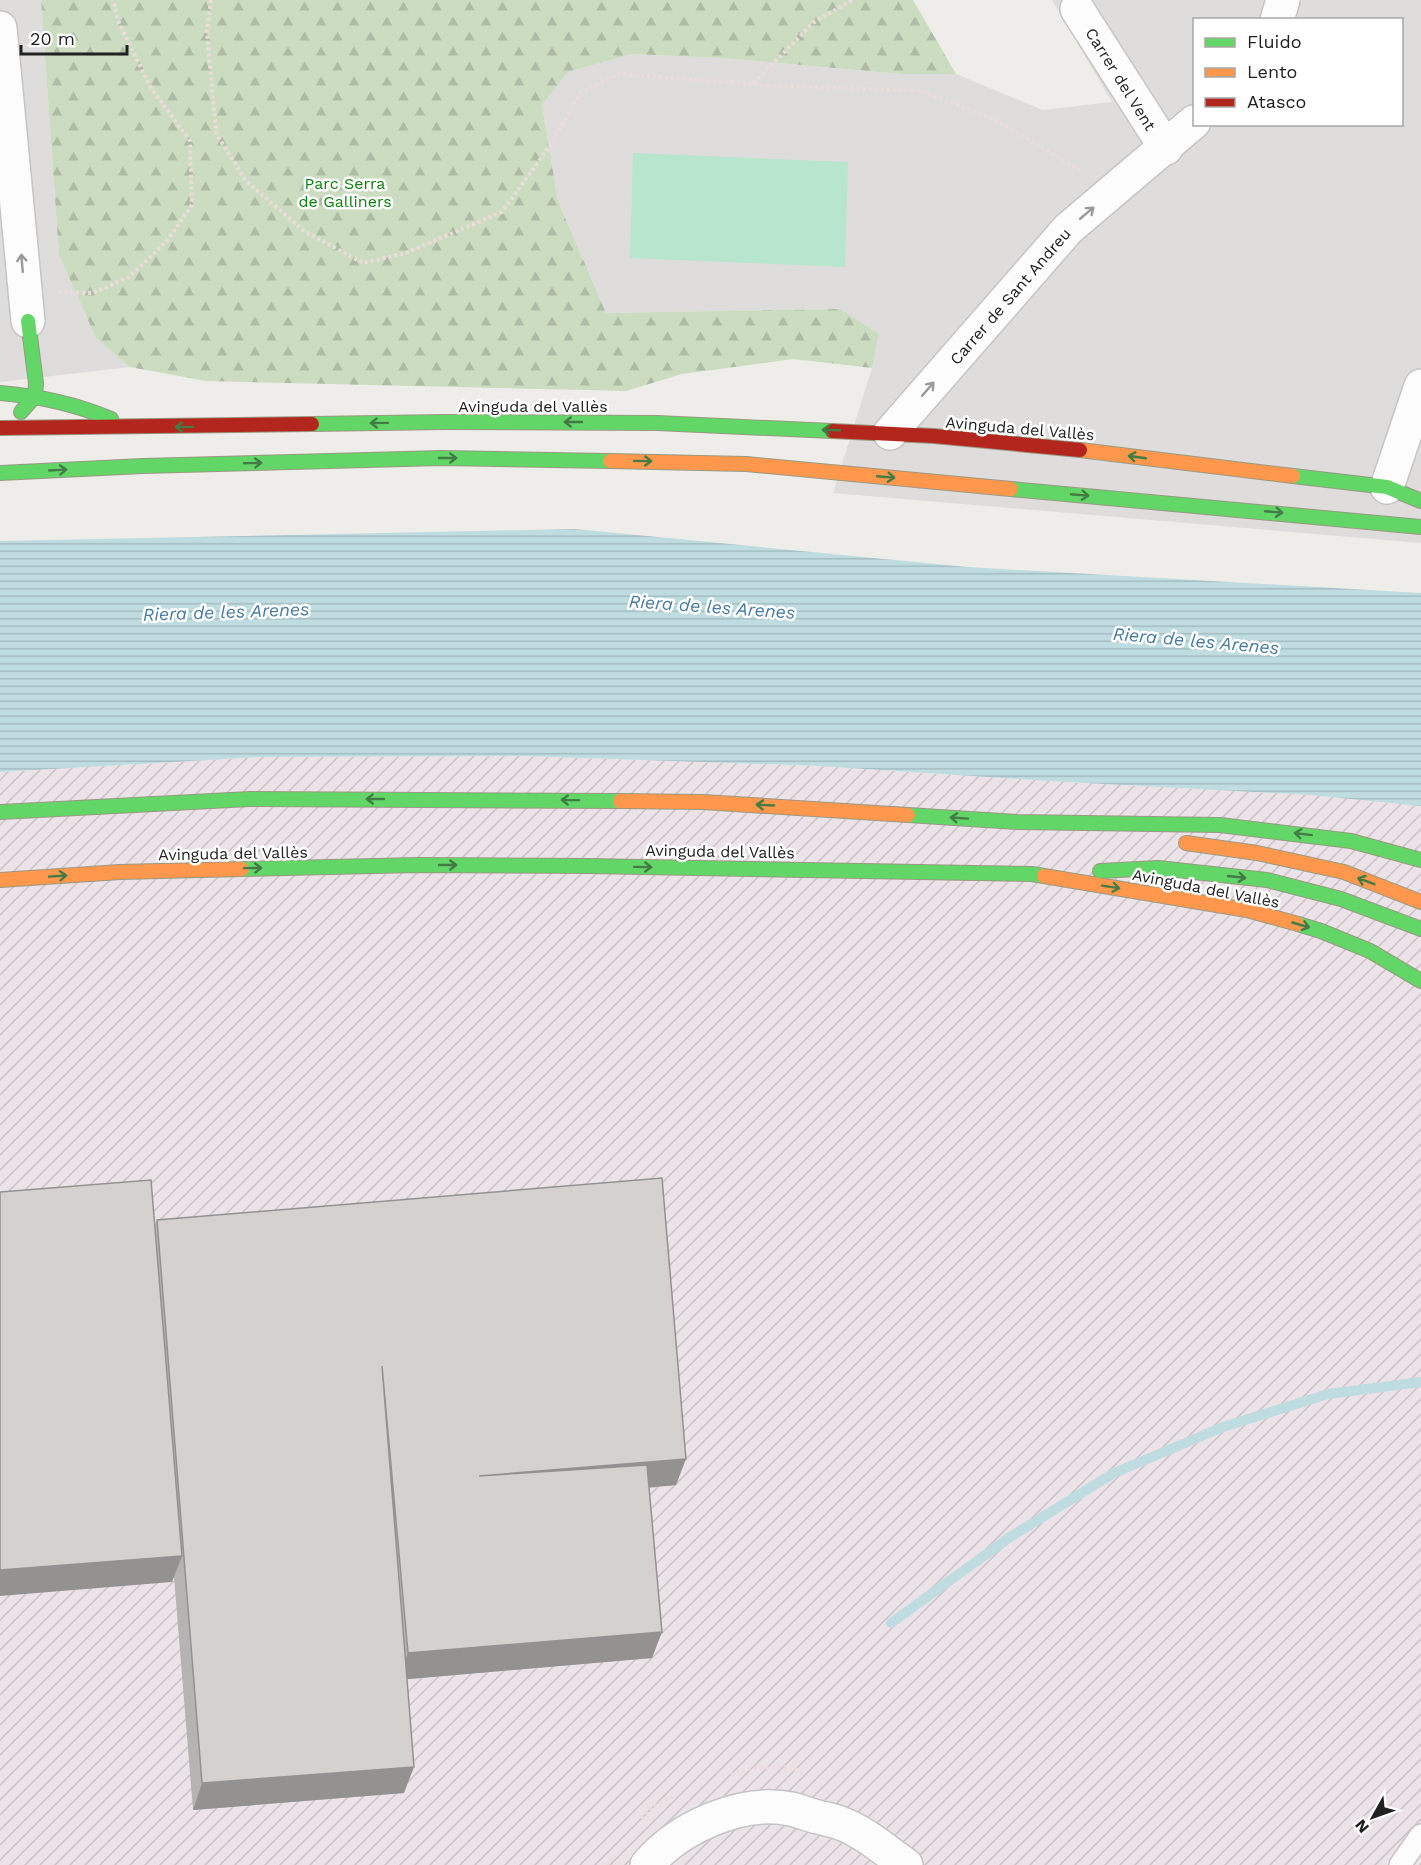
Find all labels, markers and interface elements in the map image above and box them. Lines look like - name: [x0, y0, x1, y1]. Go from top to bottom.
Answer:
- scale bar: [21, 18, 128, 56]
- legend: [1193, 18, 1403, 126]
- street label: Carrer del Vent: [1081, 24, 1160, 134]
- text: 20 m: [30, 28, 75, 49]
- text: Fluido: [1247, 31, 1301, 52]
- text: Lento: [1247, 61, 1297, 82]
- text: Atasco: [1247, 91, 1306, 112]
- park label: Parc Serra de Galliners: [298, 174, 392, 211]
- one-way arrow: [1079, 206, 1094, 220]
- street label: Carrer de Sant Andreu: [946, 224, 1075, 369]
- one-way arrow: [16, 253, 27, 273]
- one-way arrow: [921, 382, 935, 397]
- street label: Avinguda del Vallès: [458, 397, 608, 416]
- street label: Avinguda del Vallès: [945, 413, 1095, 444]
- one-way arrow: [564, 416, 584, 428]
- one-way arrow: [369, 417, 389, 429]
- one-way arrow: [174, 421, 194, 432]
- one-way arrow: [822, 425, 842, 436]
- one-way arrow: [438, 452, 458, 464]
- one-way arrow: [1128, 452, 1148, 463]
- one-way arrow: [633, 455, 653, 467]
- one-way arrow: [243, 457, 263, 469]
- one-way arrow: [48, 465, 68, 476]
- one-way arrow: [875, 472, 895, 483]
- one-way arrow: [1070, 490, 1089, 501]
- one-way arrow: [1264, 507, 1284, 518]
- water label: Riera de les Arenes: [628, 590, 796, 623]
- water label: Riera de les Arenes: [142, 598, 310, 625]
- water label: Riera de les Arenes: [1112, 623, 1280, 658]
- one-way arrow: [365, 793, 385, 805]
- one-way arrow: [560, 794, 580, 806]
- one-way arrow: [755, 800, 775, 811]
- one-way arrow: [950, 812, 970, 823]
- one-way arrow: [1293, 828, 1313, 839]
- street label: Avinguda del Vallès: [645, 841, 795, 862]
- street label: Avinguda del Vallès: [158, 843, 308, 864]
- one-way arrow: [438, 859, 458, 871]
- one-way arrow: [633, 861, 653, 873]
- one-way arrow: [243, 862, 263, 874]
- street label: Avinguda del Vallès: [1131, 865, 1281, 912]
- one-way arrow: [48, 870, 68, 881]
- one-way arrow: [1227, 871, 1247, 882]
- one-way arrow: [1358, 874, 1376, 885]
- one-way arrow: [1100, 881, 1120, 892]
- one-way arrow: [1292, 920, 1311, 931]
- north arrow: [1343, 1787, 1403, 1847]
- text: N: [1351, 1816, 1373, 1837]

